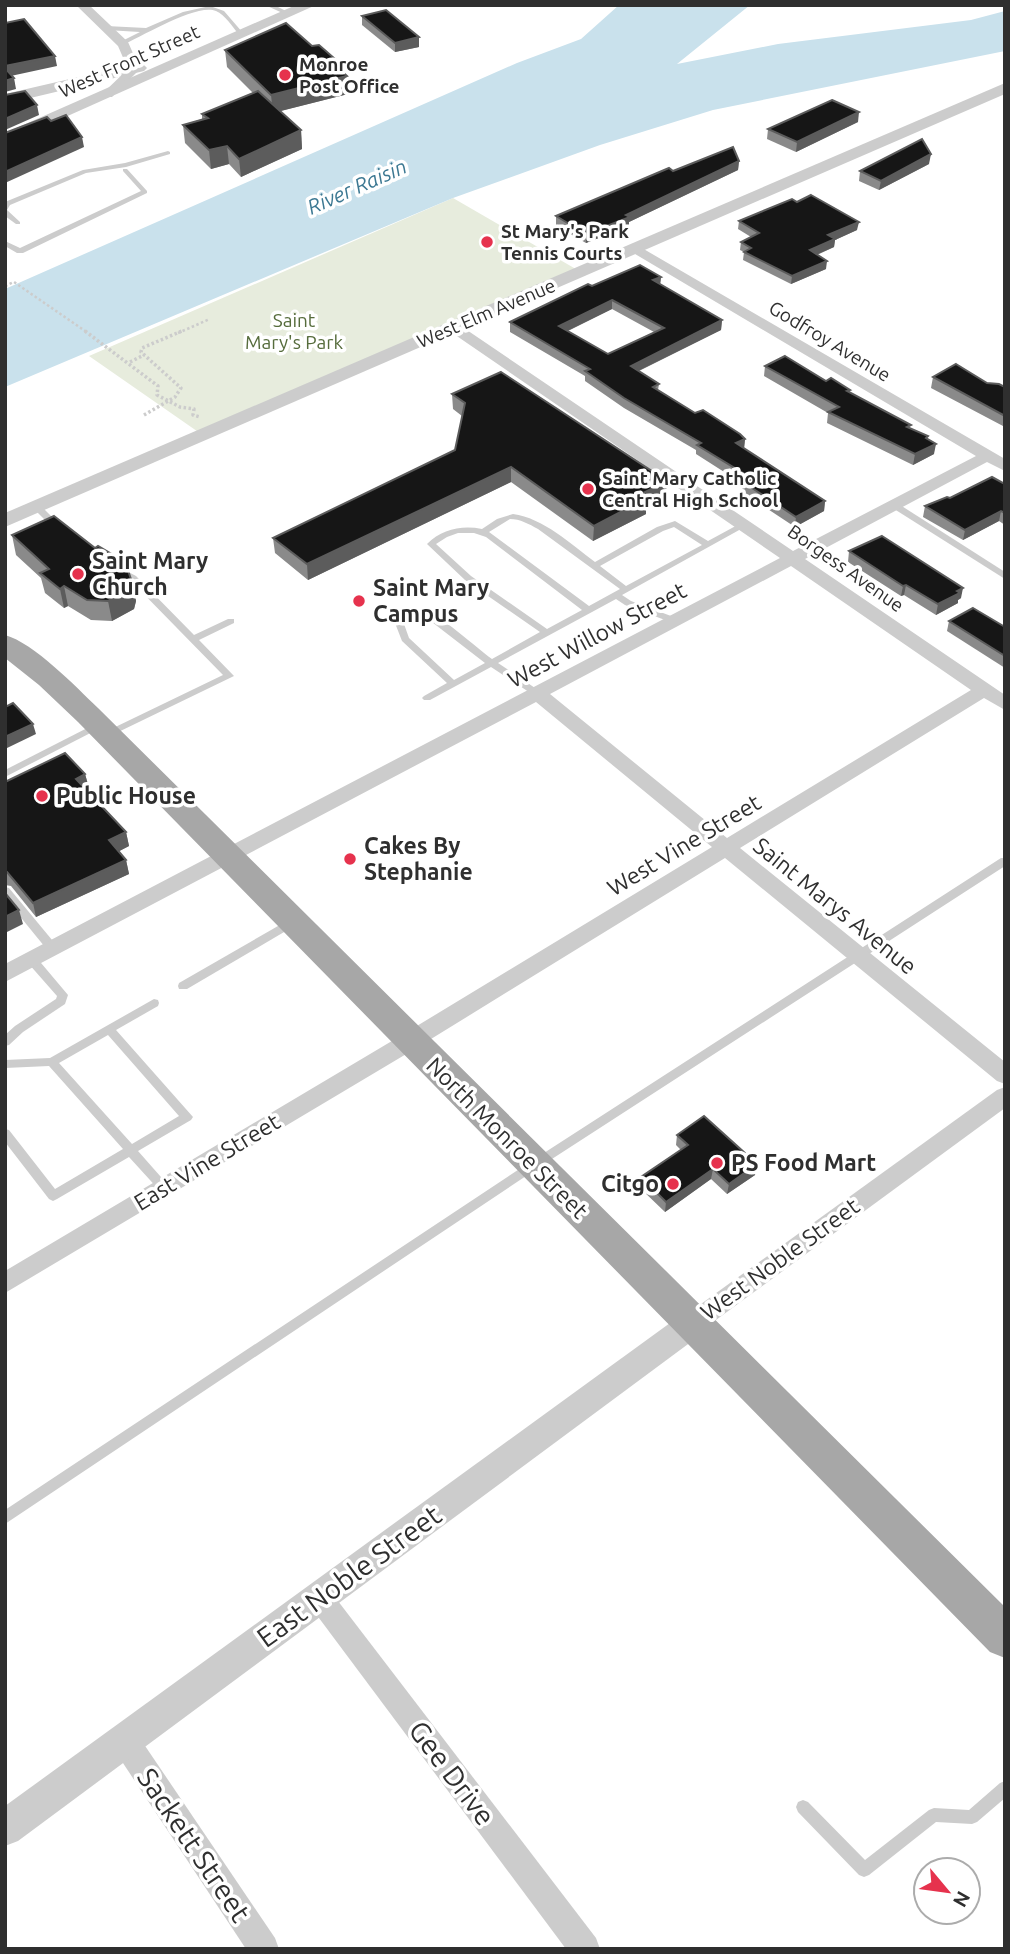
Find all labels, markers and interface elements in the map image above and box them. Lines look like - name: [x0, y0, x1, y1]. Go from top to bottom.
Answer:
- street label: West Front Street: [55, 20, 203, 102]
- place label: Monroe Post Office: [299, 53, 400, 97]
- marker: Monroe Post Office: [277, 67, 293, 83]
- water label: River Raisin: [303, 153, 410, 219]
- place label: St Mary's Park Tennis Courts: [501, 220, 629, 264]
- marker: St Mary's Park Tennis Courts: [479, 234, 495, 250]
- street label: West Elm Avenue: [413, 274, 559, 352]
- street label: Godfroy Avenue: [765, 296, 895, 386]
- park label: Saint Mary's Park: [245, 309, 343, 353]
- place label: Saint Mary Catholic Central High School: [602, 467, 778, 511]
- marker: Saint Mary Catholic Central High School: [580, 481, 596, 497]
- street label: Borgess Avenue: [784, 520, 908, 616]
- place label: Saint Mary Church: [92, 548, 208, 599]
- marker: Saint Mary Church: [70, 566, 86, 582]
- place label: Saint Mary Campus: [373, 575, 489, 626]
- street label: West Willow Street: [503, 577, 690, 692]
- marker: Saint Mary Campus: [351, 593, 367, 609]
- place label: Public House: [56, 783, 196, 808]
- marker: Public House: [34, 788, 50, 804]
- street label: West Vine Street: [603, 789, 765, 900]
- street label: Saint Marys Avenue: [749, 832, 922, 979]
- place label: Cakes By Stephanie: [364, 833, 473, 884]
- marker: Cakes By Stephanie: [342, 851, 358, 867]
- street label: North Monroe Street: [422, 1052, 593, 1223]
- street label: East Vine Street: [129, 1108, 284, 1215]
- place label: PS Food Mart: [731, 1150, 876, 1175]
- marker: PS Food Mart: [709, 1155, 725, 1171]
- place label: Citgo: [601, 1171, 659, 1196]
- marker: Citgo: [665, 1176, 681, 1192]
- street label: West Noble Street: [696, 1193, 864, 1324]
- street label: East Noble Street: [251, 1498, 447, 1653]
- street label: Gee Drive: [403, 1715, 502, 1831]
- street label: Sackett Street: [132, 1762, 257, 1927]
- north arrow: [912, 1856, 982, 1926]
- text: N: [949, 1888, 975, 1911]

